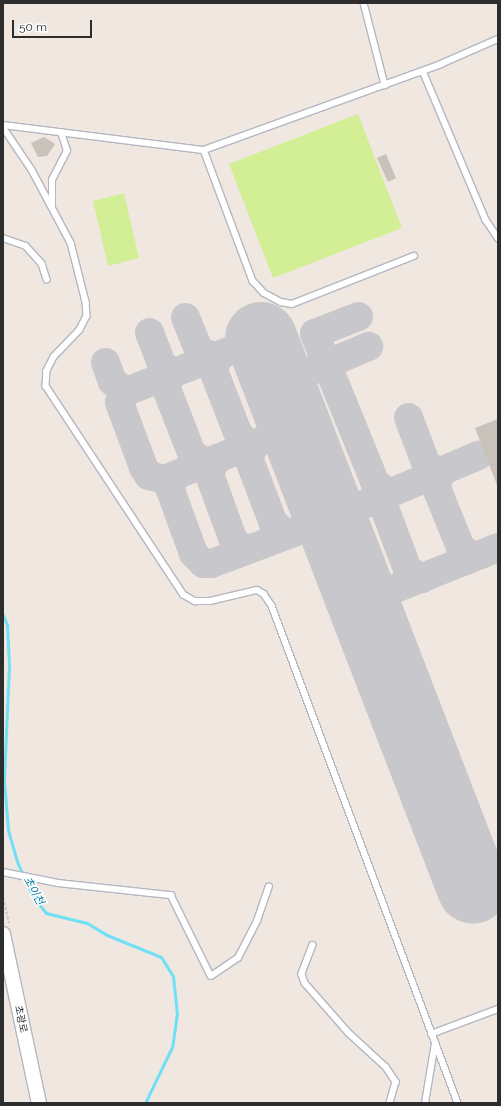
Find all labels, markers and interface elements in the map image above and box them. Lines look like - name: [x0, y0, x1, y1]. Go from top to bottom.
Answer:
- scale bar: [14, 12, 94, 38]
- text: 50 m: [19, 20, 47, 34]
- water label: 초이천: [20, 875, 46, 907]
- street label: 초광로: [12, 1004, 30, 1034]

